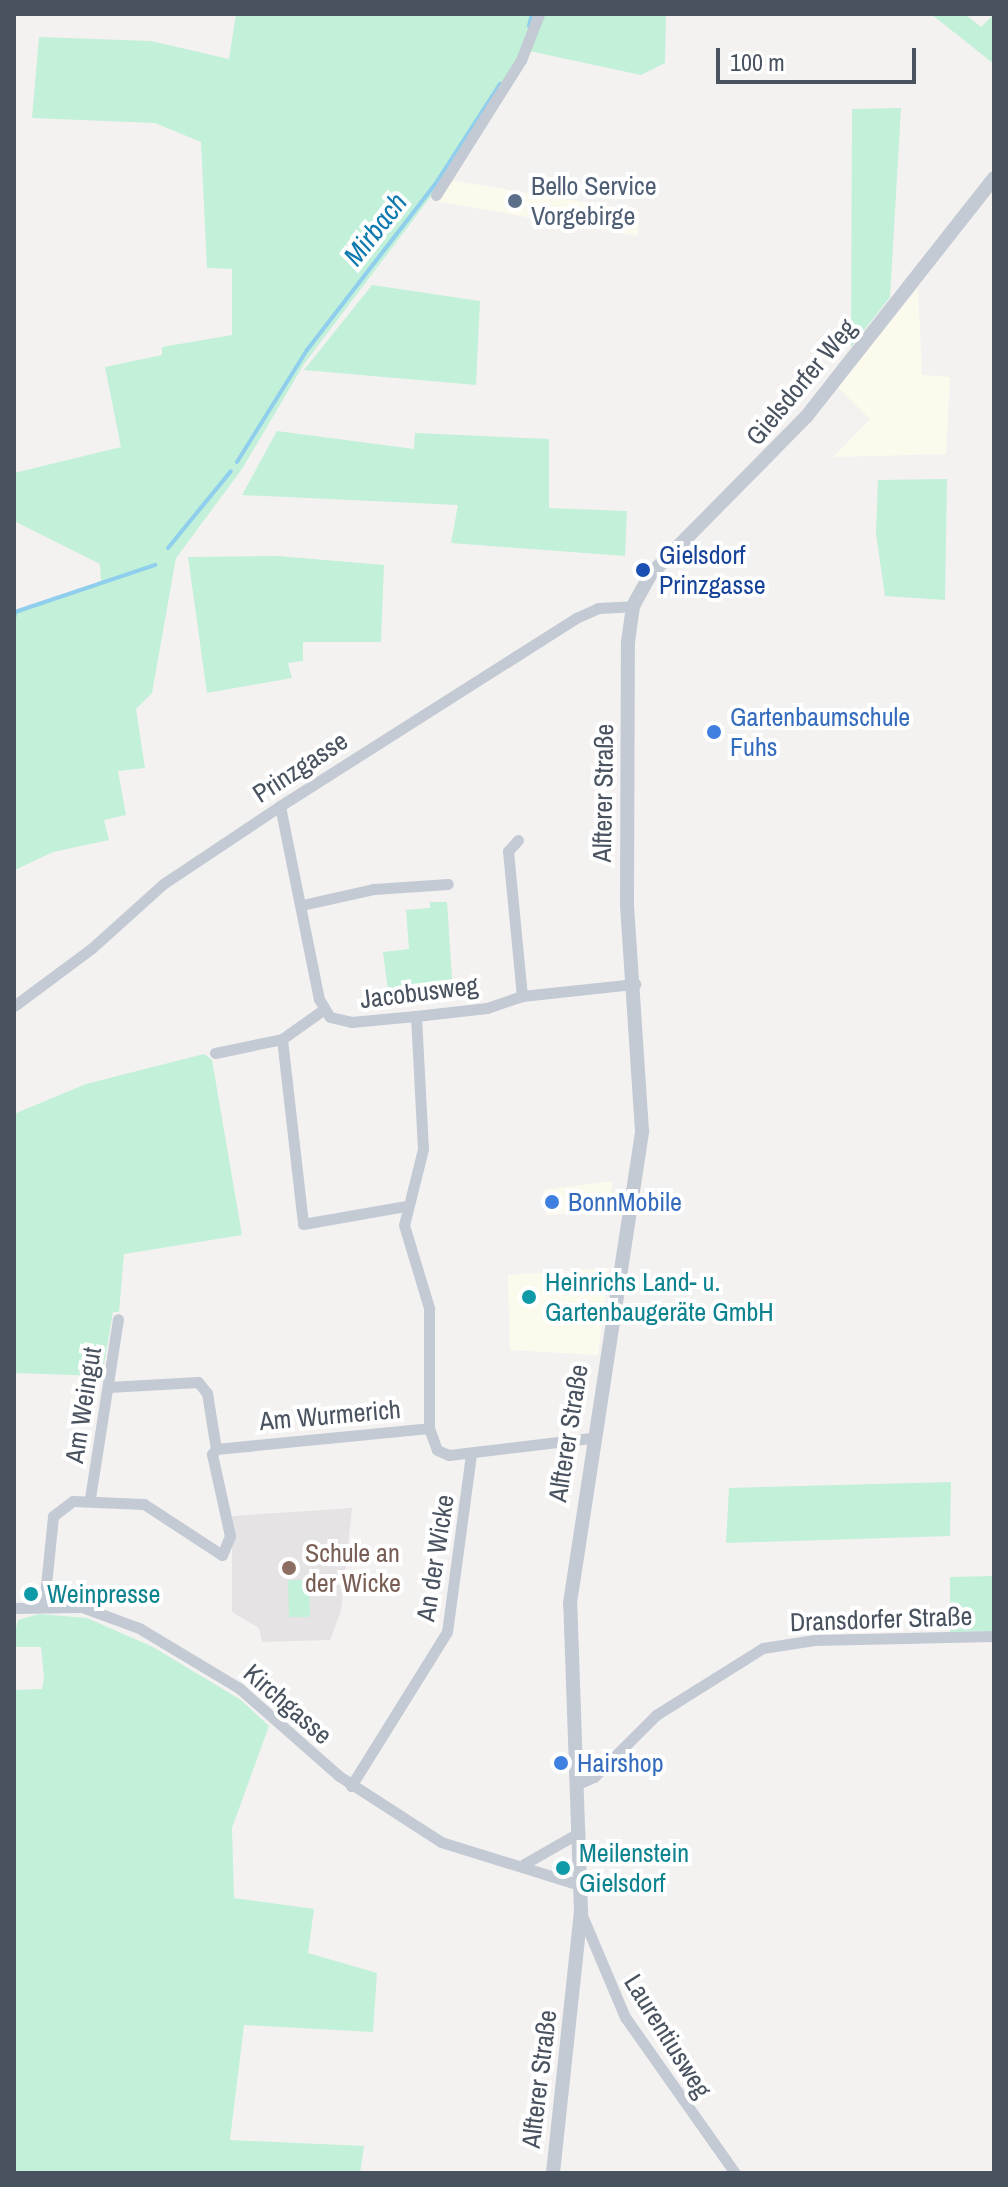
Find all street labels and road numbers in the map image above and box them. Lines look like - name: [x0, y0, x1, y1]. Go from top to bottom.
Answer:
- street label: Gielsdorfer Weg: [739, 313, 863, 451]
- street label: Alfterer Straße: [586, 723, 620, 863]
- street label: Prinzgasse: [247, 725, 353, 809]
- street label: Jacobusweg: [358, 969, 480, 1015]
- street label: Am Weingut: [58, 1345, 108, 1465]
- street label: Alfterer Straße: [542, 1362, 594, 1504]
- street label: Am Wurmerich: [258, 1393, 402, 1437]
- street label: An der Wicke: [410, 1492, 460, 1624]
- street label: Dransdorfer Straße: [789, 1600, 973, 1638]
- street label: Kirchgasse: [238, 1657, 338, 1751]
- street label: Laurentiusweg: [618, 1968, 718, 2104]
- street label: Alfterer Straße: [515, 2008, 563, 2150]

